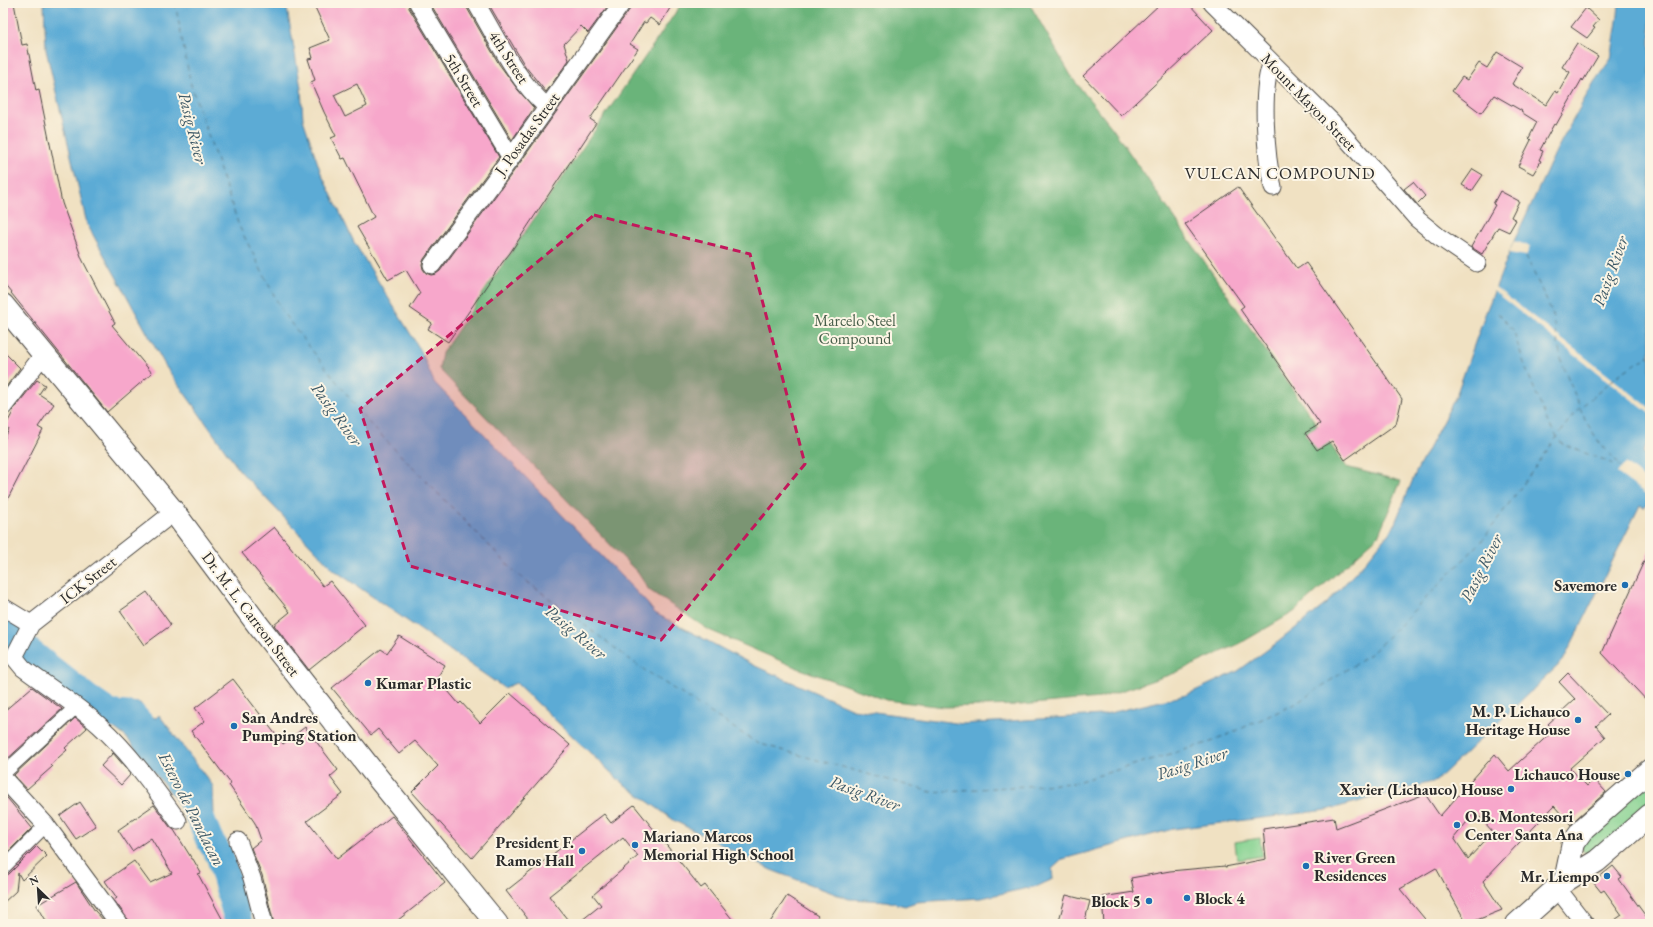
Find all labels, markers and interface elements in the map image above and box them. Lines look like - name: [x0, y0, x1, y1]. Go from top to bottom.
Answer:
- street label: 4th Street: [484, 26, 534, 88]
- street label: Mount Mayon Street: [1257, 48, 1361, 156]
- street label: 5th Street: [440, 49, 488, 111]
- street label: J. Posadas Street: [489, 88, 564, 181]
- water label: Pasig River: [173, 90, 213, 168]
- district label: VULCAN COMPOUND: [1184, 162, 1376, 184]
- water label: Pasig River: [1587, 231, 1633, 309]
- park label: Marcelo Steel Compound: [814, 310, 896, 349]
- water label: Pasig River: [307, 378, 368, 451]
- water label: Pasig River: [1455, 529, 1508, 606]
- street label: Dr. M. L. Carreon Street: [197, 547, 305, 681]
- street label: ICK Street: [56, 551, 120, 609]
- place label: Savemore: [1554, 575, 1617, 596]
- marker: Savemore: [1620, 580, 1630, 590]
- water label: Pasig River: [541, 600, 612, 665]
- place label: Kumar Plastic: [376, 673, 472, 694]
- marker: Kumar Plastic: [363, 678, 373, 688]
- place label: M. P. Lichauco Heritage House: [1466, 701, 1570, 740]
- place label: San Andres Pumping Station: [242, 707, 357, 746]
- marker: M. P. Lichauco Heritage House: [1573, 715, 1583, 725]
- marker: San Andres Pumping Station: [229, 721, 239, 731]
- water label: Pasig River: [1154, 741, 1232, 785]
- water label: Estero de Pandacan: [153, 748, 230, 870]
- place label: Lichauco House: [1514, 764, 1620, 785]
- marker: Lichauco House: [1623, 769, 1633, 779]
- water label: Pasig River: [827, 770, 905, 816]
- place label: Xavier (Lichauco) House: [1338, 779, 1503, 800]
- marker: Xavier (Lichauco) House: [1506, 784, 1516, 794]
- place label: O.B. Montessori Center Santa Ana: [1465, 806, 1584, 845]
- marker: O.B. Montessori Center Santa Ana: [1452, 820, 1462, 830]
- place label: Mariano Marcos Memorial High School: [643, 826, 794, 865]
- place label: President F. Ramos Hall: [495, 832, 574, 871]
- marker: Mariano Marcos Memorial High School: [630, 840, 640, 850]
- marker: President F. Ramos Hall: [577, 846, 587, 856]
- place label: River Green Residences: [1314, 847, 1396, 886]
- marker: River Green Residences: [1301, 861, 1311, 871]
- place label: Mr. Liempo: [1520, 866, 1599, 887]
- north arrow: [18, 869, 58, 909]
- marker: Mr. Liempo: [1602, 871, 1612, 881]
- text: N: [27, 872, 41, 888]
- place label: Block 4: [1195, 888, 1245, 909]
- place label: Block 5: [1091, 891, 1141, 912]
- marker: Block 4: [1182, 893, 1192, 903]
- marker: Block 5: [1144, 896, 1154, 906]

